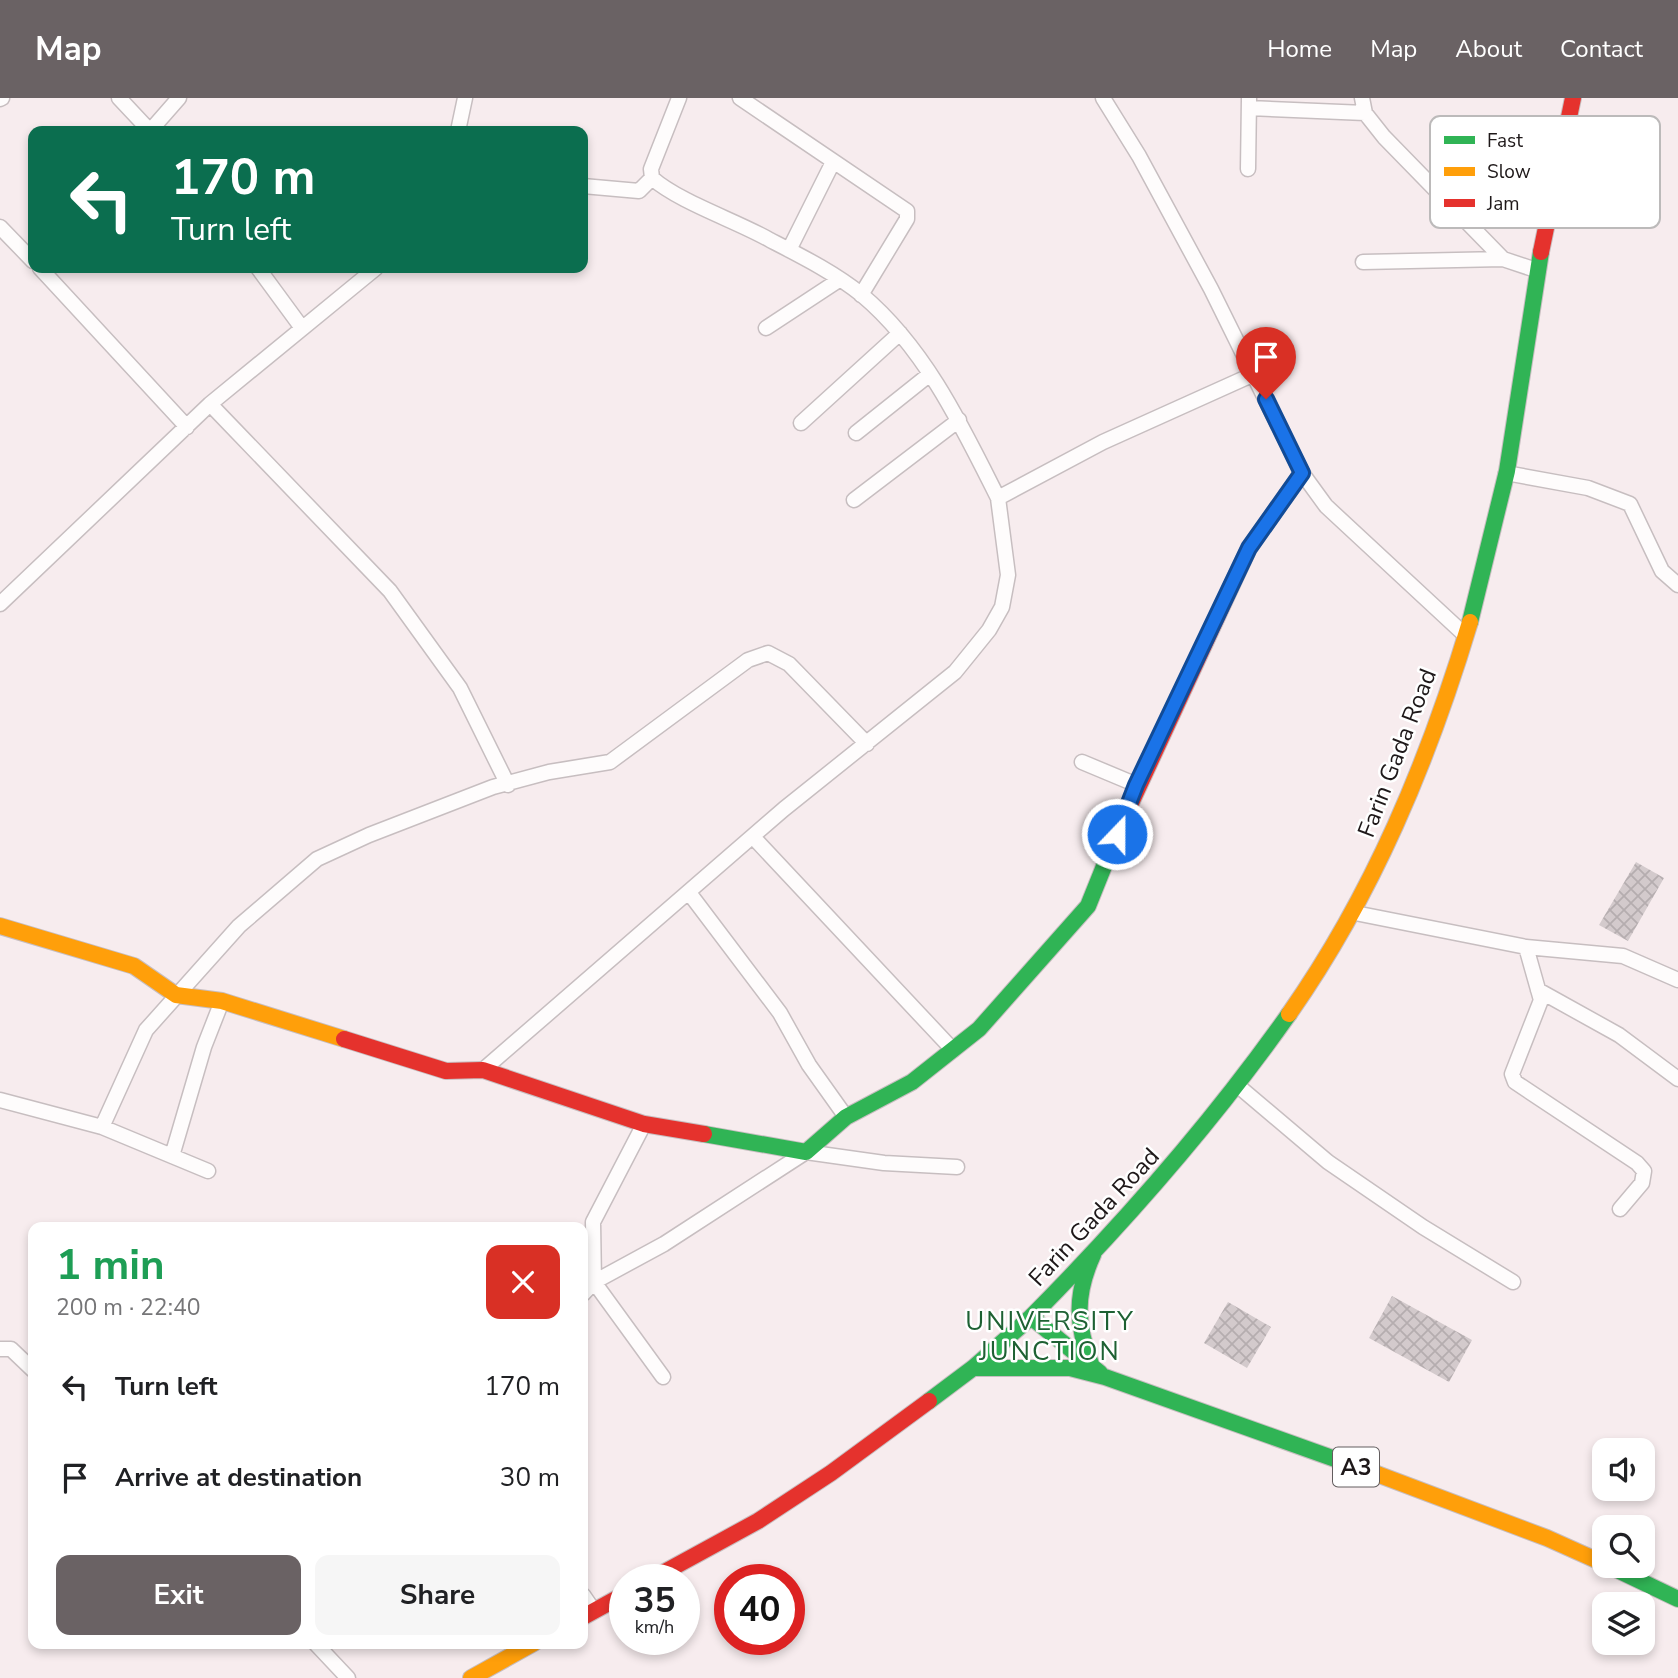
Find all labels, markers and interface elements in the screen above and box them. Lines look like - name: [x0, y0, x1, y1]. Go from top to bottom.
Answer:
- text: Map: [35, 27, 102, 72]
- text: Home: [1267, 33, 1332, 65]
- text: Map: [1370, 33, 1417, 65]
- text: About: [1455, 33, 1522, 65]
- text: Contact: [1560, 33, 1643, 65]
- legend: [1430, 116, 1660, 228]
- text: Fast: [1487, 128, 1523, 154]
- text: 170 m: [171, 144, 315, 211]
- icon: left: [56, 154, 147, 245]
- text: Slow: [1487, 159, 1531, 185]
- text: Jam: [1486, 191, 1520, 217]
- text: Turn left: [171, 208, 291, 251]
- pin: [1236, 327, 1296, 399]
- icon: arrive: [1247, 338, 1285, 376]
- street label: Farin Gada Road: [1350, 664, 1444, 842]
- position arrow: [1080, 797, 1154, 871]
- street label: Farin Gada Road: [1022, 1141, 1166, 1293]
- text: 1 min: [56, 1237, 165, 1294]
- button: close: [486, 1245, 560, 1319]
- text: 200 m · 22:40: [56, 1292, 201, 1323]
- district label: UNIVERSITY JUNCTION: [965, 1304, 1135, 1369]
- icon: left: [56, 1368, 94, 1406]
- text: Turn left: [115, 1369, 218, 1404]
- text: 170 m: [484, 1369, 560, 1404]
- map controls: [1592, 1438, 1655, 1655]
- button: sound: [1592, 1438, 1655, 1501]
- road number: A3: [1333, 1448, 1379, 1486]
- icon: arrive: [56, 1459, 94, 1497]
- text: Arrive at destination: [115, 1460, 362, 1495]
- text: 30 m: [500, 1460, 560, 1495]
- button: search: [1592, 1515, 1655, 1578]
- button: Exit: [56, 1555, 301, 1635]
- button: Share: [315, 1555, 560, 1635]
- speed limit sign: 40: [714, 1564, 805, 1655]
- text: 35: [633, 1577, 676, 1624]
- button: layers: [1592, 1592, 1655, 1655]
- text: km/h: [635, 1615, 674, 1639]

